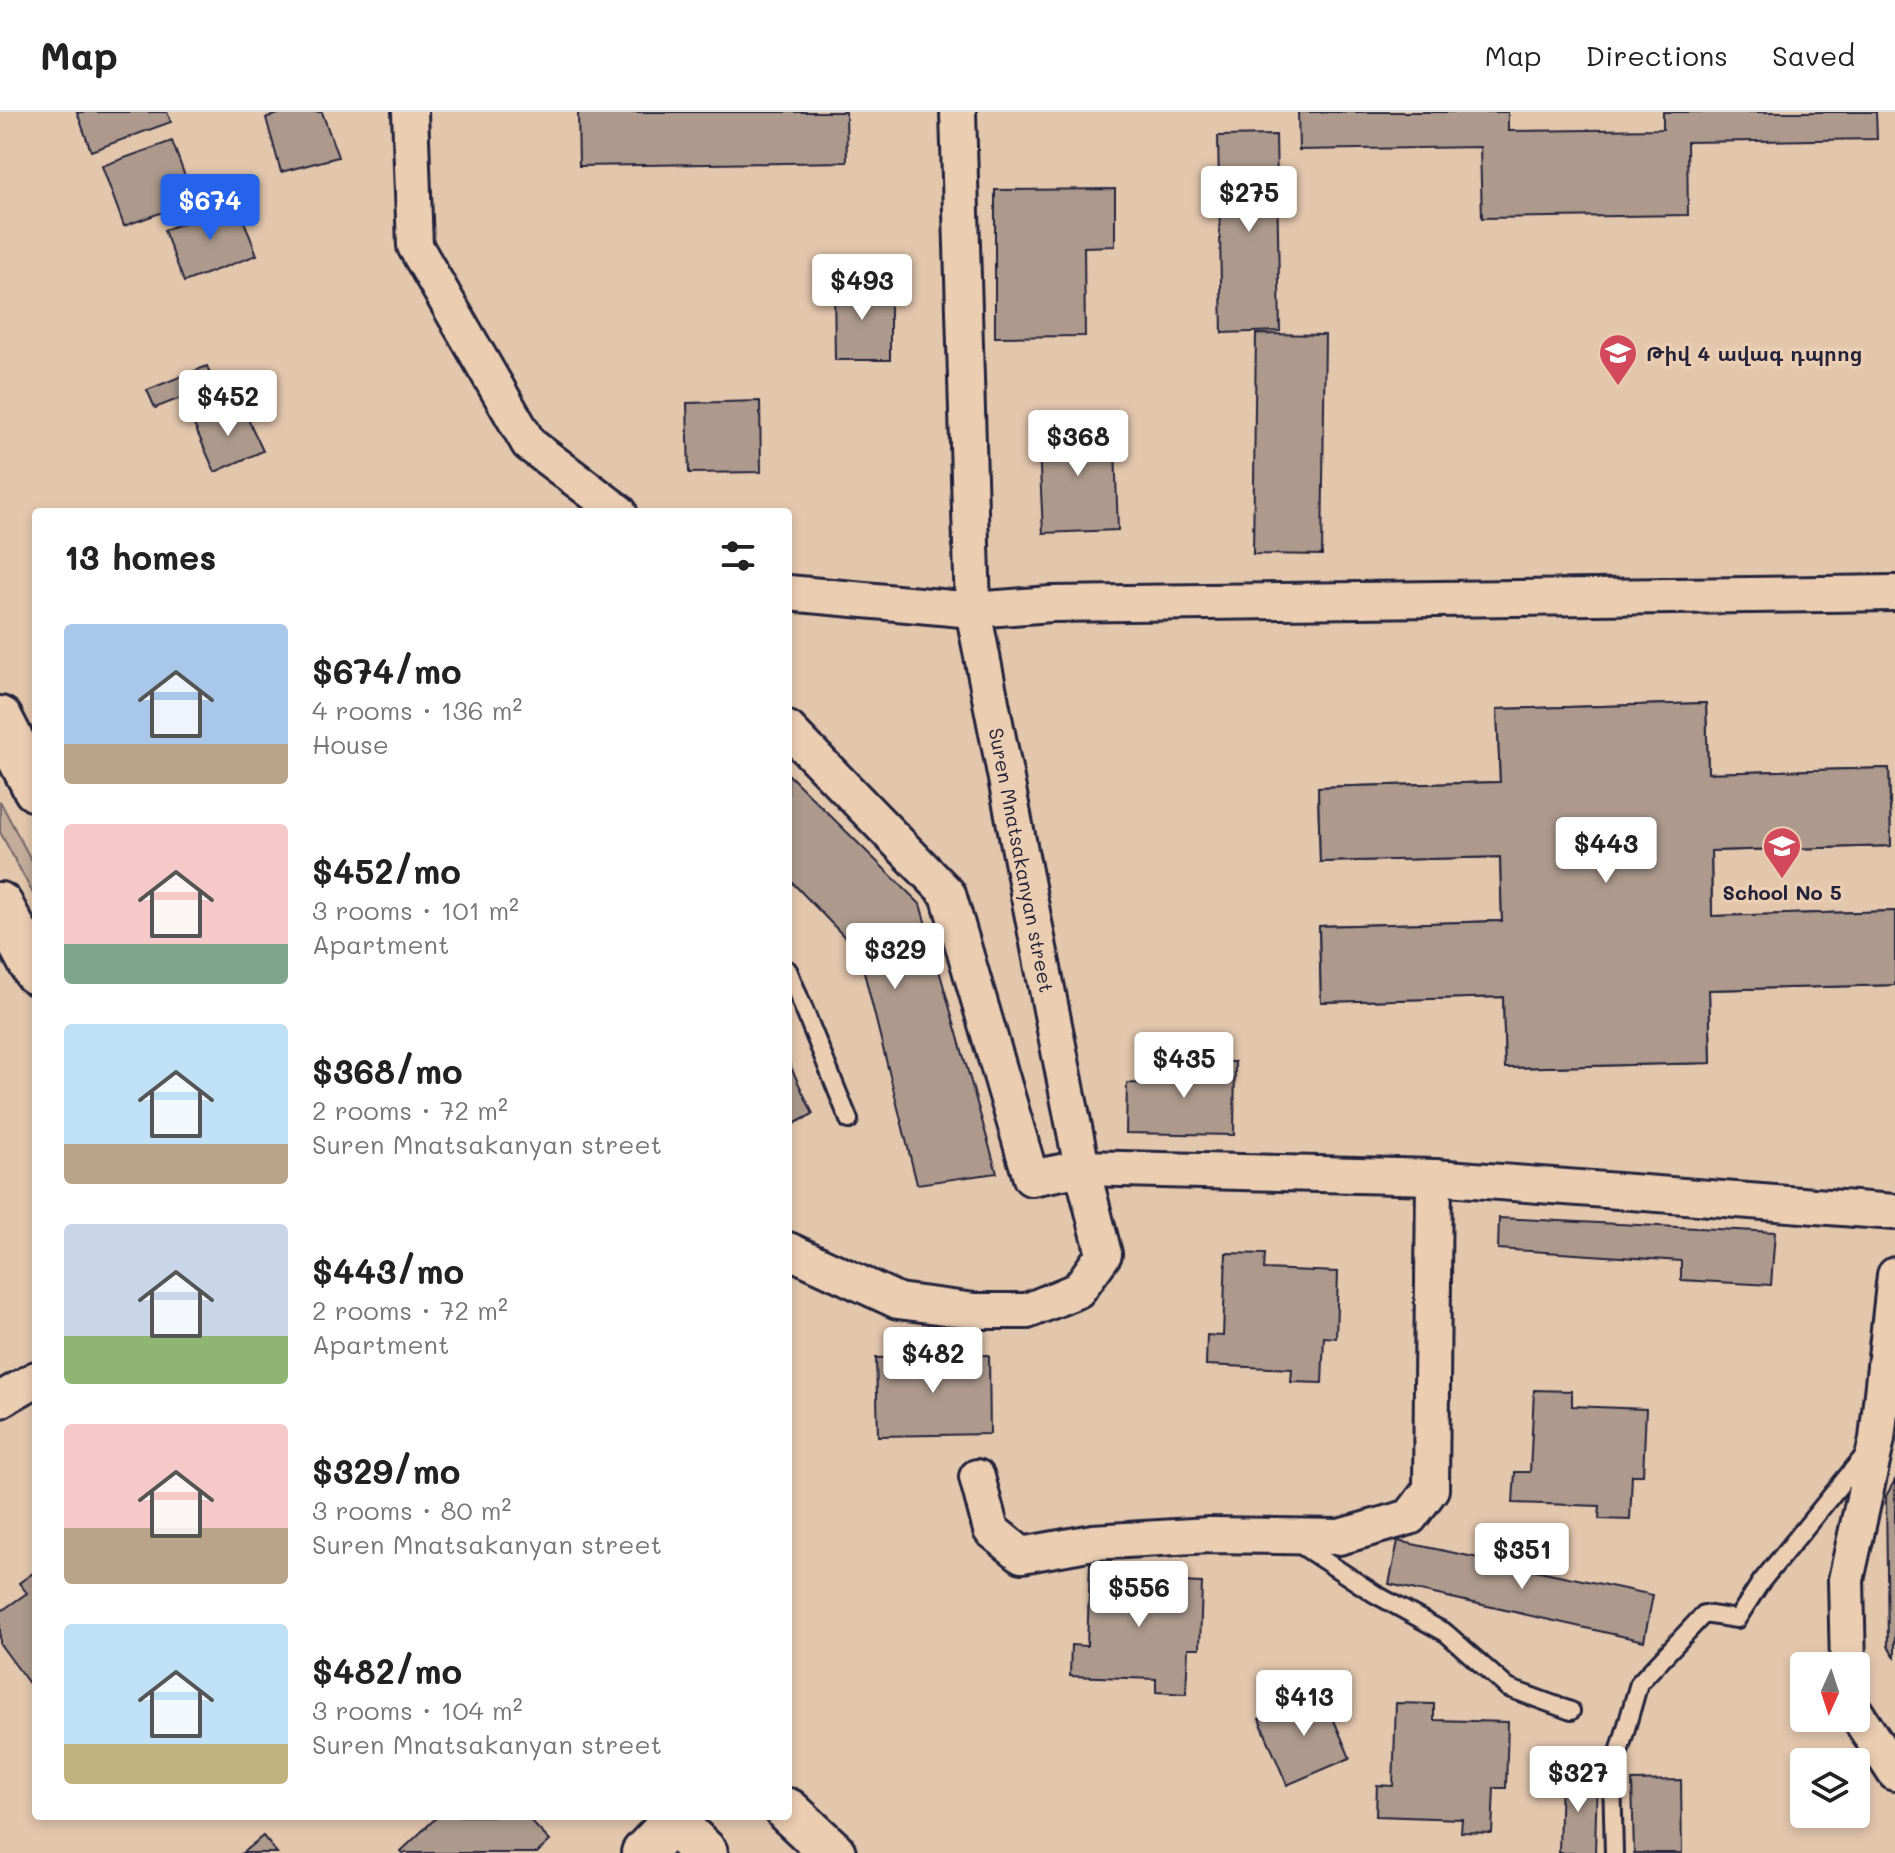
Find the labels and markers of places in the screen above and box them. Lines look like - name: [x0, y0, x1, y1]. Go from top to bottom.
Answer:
- pin: $275: [1202, 166, 1296, 234]
- pin: $674: [163, 174, 257, 242]
- pin: $493: [815, 254, 909, 322]
- school or university icon: Թիվ 4 ավագ դպրոց: [1597, 332, 1639, 387]
- place label: Թիվ 4 ավագ դպրոց: [1646, 340, 1862, 366]
- pin: $452: [181, 370, 275, 438]
- pin: $368: [1031, 410, 1125, 478]
- pin: $443: [1559, 817, 1653, 885]
- school or university icon: School No 5: [1761, 825, 1803, 880]
- place label: School No 5: [1722, 879, 1842, 905]
- pin: $329: [848, 923, 942, 991]
- pin: $435: [1137, 1032, 1231, 1100]
- pin: $482: [886, 1327, 980, 1395]
- pin: $351: [1475, 1523, 1569, 1591]
- pin: $556: [1092, 1561, 1186, 1629]
- pin: $413: [1257, 1670, 1351, 1738]
- pin: $327: [1531, 1746, 1625, 1814]

